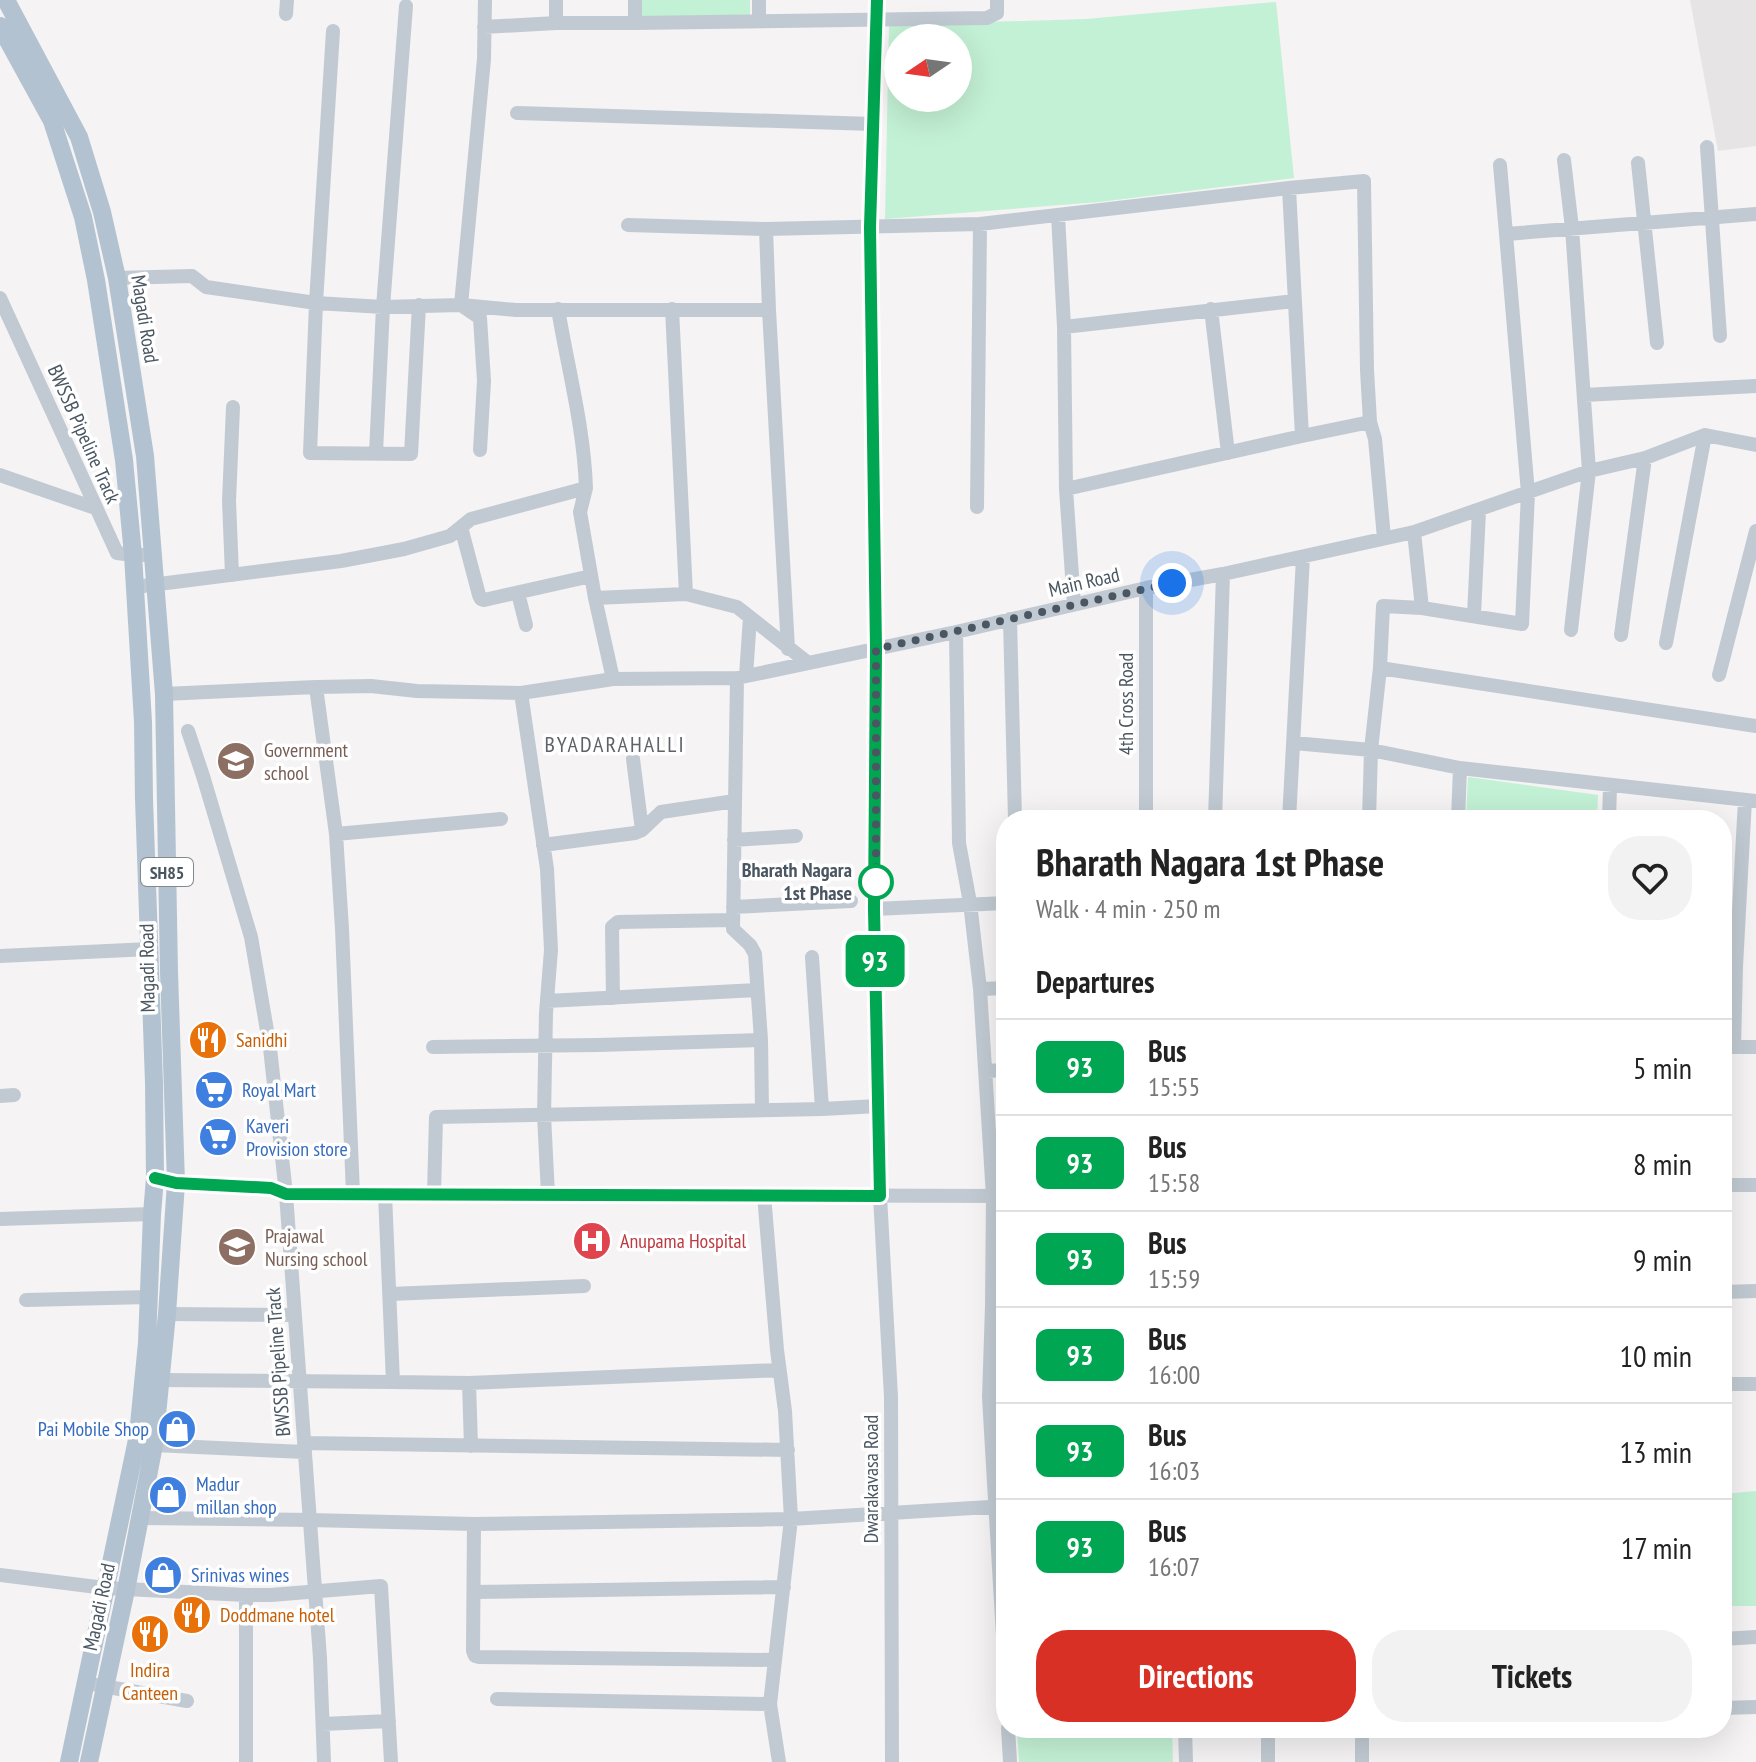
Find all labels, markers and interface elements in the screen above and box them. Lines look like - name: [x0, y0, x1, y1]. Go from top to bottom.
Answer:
- north arrow: [884, 24, 972, 112]
- map controls: [884, 24, 972, 112]
- street label: Magadi Road: [125, 273, 165, 365]
- street label: BWSSB Pipeline Track: [42, 361, 126, 508]
- street label: Main Road: [1046, 561, 1122, 603]
- your location: [1152, 563, 1192, 603]
- street label: 4th Cross Road: [1113, 653, 1139, 755]
- district label: BYADARAHALLI: [544, 730, 686, 758]
- place label: Government school: [264, 737, 349, 786]
- school or university icon: Government school: [215, 740, 257, 782]
- button: heart: [1608, 836, 1692, 920]
- text: Bharath Nagara 1st Phase: [1036, 837, 1384, 886]
- place label: Bharath Nagara 1st Phase: [742, 857, 852, 906]
- road number: SH85: [141, 858, 193, 886]
- marker: Bharath Nagara 1st Phase: [859, 865, 893, 899]
- text: Walk · 4 min · 250 m: [1036, 892, 1220, 925]
- street label: Magadi Road: [133, 923, 161, 1013]
- line badge: 93: [839, 935, 911, 987]
- text: 93: [862, 942, 888, 979]
- text: Departures: [1036, 962, 1154, 1001]
- restaurant icon: Sanidhi: [187, 1019, 229, 1061]
- place label: Sanidhi: [236, 1027, 287, 1053]
- text: Bus: [1148, 1031, 1187, 1070]
- text: 93: [1067, 1048, 1093, 1085]
- text: 5 min: [1633, 1048, 1692, 1087]
- supermarket icon: Royal Mart: [193, 1069, 235, 1111]
- text: 15:55: [1148, 1070, 1200, 1103]
- place label: Royal Mart: [242, 1077, 316, 1103]
- place label: Kaveri Provision store: [246, 1113, 348, 1162]
- supermarket icon: Kaveri Provision store: [197, 1116, 239, 1158]
- text: Bus: [1148, 1127, 1187, 1166]
- text: 93: [1067, 1144, 1093, 1181]
- text: 8 min: [1633, 1144, 1692, 1183]
- text: 15:58: [1148, 1166, 1200, 1199]
- hospital icon: Anupama Hospital: [571, 1220, 613, 1262]
- place label: Prajawal Nursing school: [265, 1223, 368, 1272]
- text: Bus: [1148, 1223, 1187, 1262]
- school or university icon: Prajawal Nursing school: [216, 1226, 258, 1268]
- place label: Anupama Hospital: [620, 1228, 747, 1254]
- text: 93: [1067, 1240, 1093, 1277]
- text: 9 min: [1633, 1240, 1692, 1279]
- text: 15:59: [1148, 1262, 1200, 1295]
- street label: BWSSB Pipeline Track: [260, 1286, 296, 1437]
- text: Bus: [1148, 1319, 1187, 1358]
- text: 93: [1067, 1336, 1093, 1373]
- text: 10 min: [1619, 1336, 1692, 1375]
- text: 16:00: [1148, 1358, 1200, 1391]
- shop icon: Pai Mobile Shop: [156, 1408, 198, 1450]
- street label: Dwarakavasa Road: [858, 1415, 884, 1543]
- text: Bus: [1148, 1415, 1187, 1454]
- place label: Pai Mobile Shop: [38, 1416, 149, 1442]
- text: 93: [1067, 1432, 1093, 1469]
- text: 13 min: [1619, 1432, 1692, 1471]
- text: 16:03: [1148, 1454, 1200, 1487]
- place label: Madur millan shop: [196, 1471, 277, 1520]
- shop icon: Madur millan shop: [147, 1474, 189, 1516]
- text: Bus: [1148, 1511, 1187, 1550]
- text: 93: [1067, 1528, 1093, 1565]
- text: 17 min: [1621, 1528, 1692, 1567]
- text: 16:07: [1148, 1550, 1200, 1583]
- shop icon: Srinivas wines: [142, 1554, 184, 1596]
- street label: Magadi Road: [77, 1561, 121, 1653]
- place label: Srinivas wines: [191, 1562, 289, 1588]
- restaurant icon: Doddmane hotel: [171, 1594, 213, 1636]
- place label: Doddmane hotel: [220, 1602, 335, 1628]
- restaurant icon: Indira Canteen: [129, 1613, 171, 1655]
- button: Directions: [1036, 1630, 1356, 1722]
- button: Tickets: [1372, 1630, 1692, 1722]
- place label: Indira Canteen: [122, 1657, 178, 1706]

